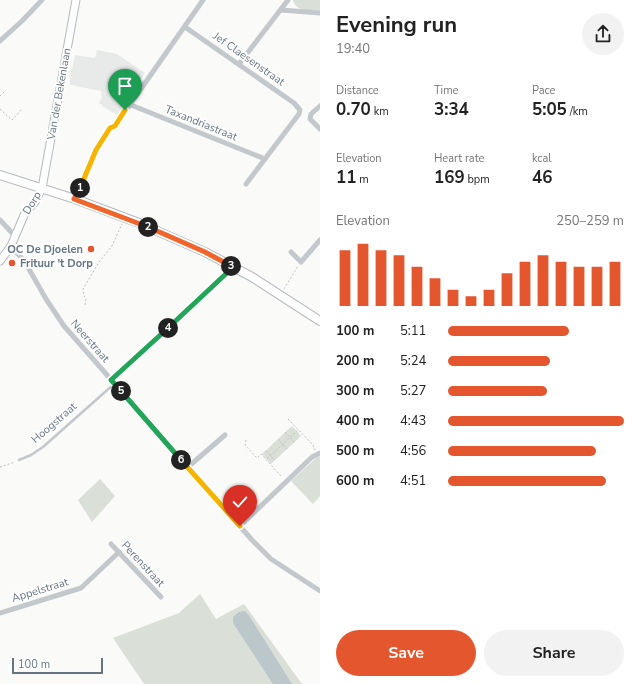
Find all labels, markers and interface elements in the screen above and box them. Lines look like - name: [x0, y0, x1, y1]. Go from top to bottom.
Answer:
- text: Evening run: [336, 10, 457, 40]
- button: share: [582, 13, 624, 55]
- street label: Jef Claesenstraat: [209, 28, 288, 89]
- text: 19:40: [336, 40, 370, 58]
- street label: Van der Bekenlaan: [43, 47, 74, 142]
- pin: [108, 69, 142, 110]
- icon: arrive: [114, 75, 136, 97]
- text: Distance: [336, 83, 379, 98]
- text: Time: [434, 83, 458, 98]
- text: Pace: [532, 83, 555, 98]
- text: 0.70: [336, 98, 371, 121]
- text: 3:34: [434, 98, 469, 121]
- text: 5:05: [532, 98, 567, 121]
- street label: Taxandriastraat: [163, 102, 239, 144]
- text: km: [371, 104, 389, 119]
- text: /km: [567, 104, 588, 119]
- text: Elevation: [336, 151, 382, 166]
- text: Heart rate: [434, 151, 484, 166]
- text: kcal: [532, 151, 552, 166]
- text: 11: [336, 166, 356, 189]
- text: 169: [434, 166, 465, 189]
- text: 46: [532, 166, 552, 189]
- text: m: [356, 172, 369, 187]
- text: bpm: [465, 172, 490, 187]
- pin: 1: [70, 178, 90, 198]
- text: 1: [77, 180, 83, 195]
- street label: Dorp: [19, 189, 45, 217]
- text: Elevation: [336, 212, 390, 230]
- text: 250–259 m: [556, 212, 624, 230]
- pin: 2: [138, 217, 158, 237]
- text: 2: [145, 219, 151, 234]
- place label: OC De Djoelen: [7, 242, 83, 257]
- marker: OC De Djoelen: [86, 244, 96, 254]
- place label: Frituur 't Dorp: [20, 256, 93, 271]
- pin: 3: [221, 256, 241, 276]
- marker: Frituur 't Dorp: [7, 258, 17, 268]
- text: 3: [228, 258, 234, 273]
- street label: Neerstraat: [67, 316, 113, 366]
- pin: 4: [158, 318, 178, 338]
- text: 4: [165, 320, 171, 335]
- text: 100 m: [336, 322, 374, 340]
- text: 5:11: [400, 322, 426, 340]
- text: 200 m: [336, 352, 374, 370]
- text: 5:24: [400, 352, 426, 370]
- pin: 5: [111, 381, 131, 401]
- text: 300 m: [336, 382, 374, 400]
- text: 5:27: [400, 382, 426, 400]
- text: 5: [118, 383, 124, 398]
- street label: Hoogstraat: [28, 399, 80, 447]
- text: 400 m: [336, 412, 374, 430]
- text: 4:43: [400, 412, 426, 430]
- text: 500 m: [336, 442, 374, 460]
- text: 4:56: [400, 442, 426, 460]
- pin: 6: [171, 450, 191, 470]
- text: 6: [178, 452, 184, 467]
- text: 600 m: [336, 472, 374, 490]
- text: 4:51: [400, 472, 426, 490]
- pin: [223, 485, 257, 526]
- icon: check: [229, 491, 251, 513]
- street label: Perenstraat: [118, 538, 168, 590]
- street label: Appelstraat: [10, 574, 70, 606]
- button: Save: [336, 630, 476, 676]
- button: Share: [484, 630, 624, 676]
- scale bar: [12, 656, 103, 675]
- text: 100 m: [18, 657, 50, 672]

